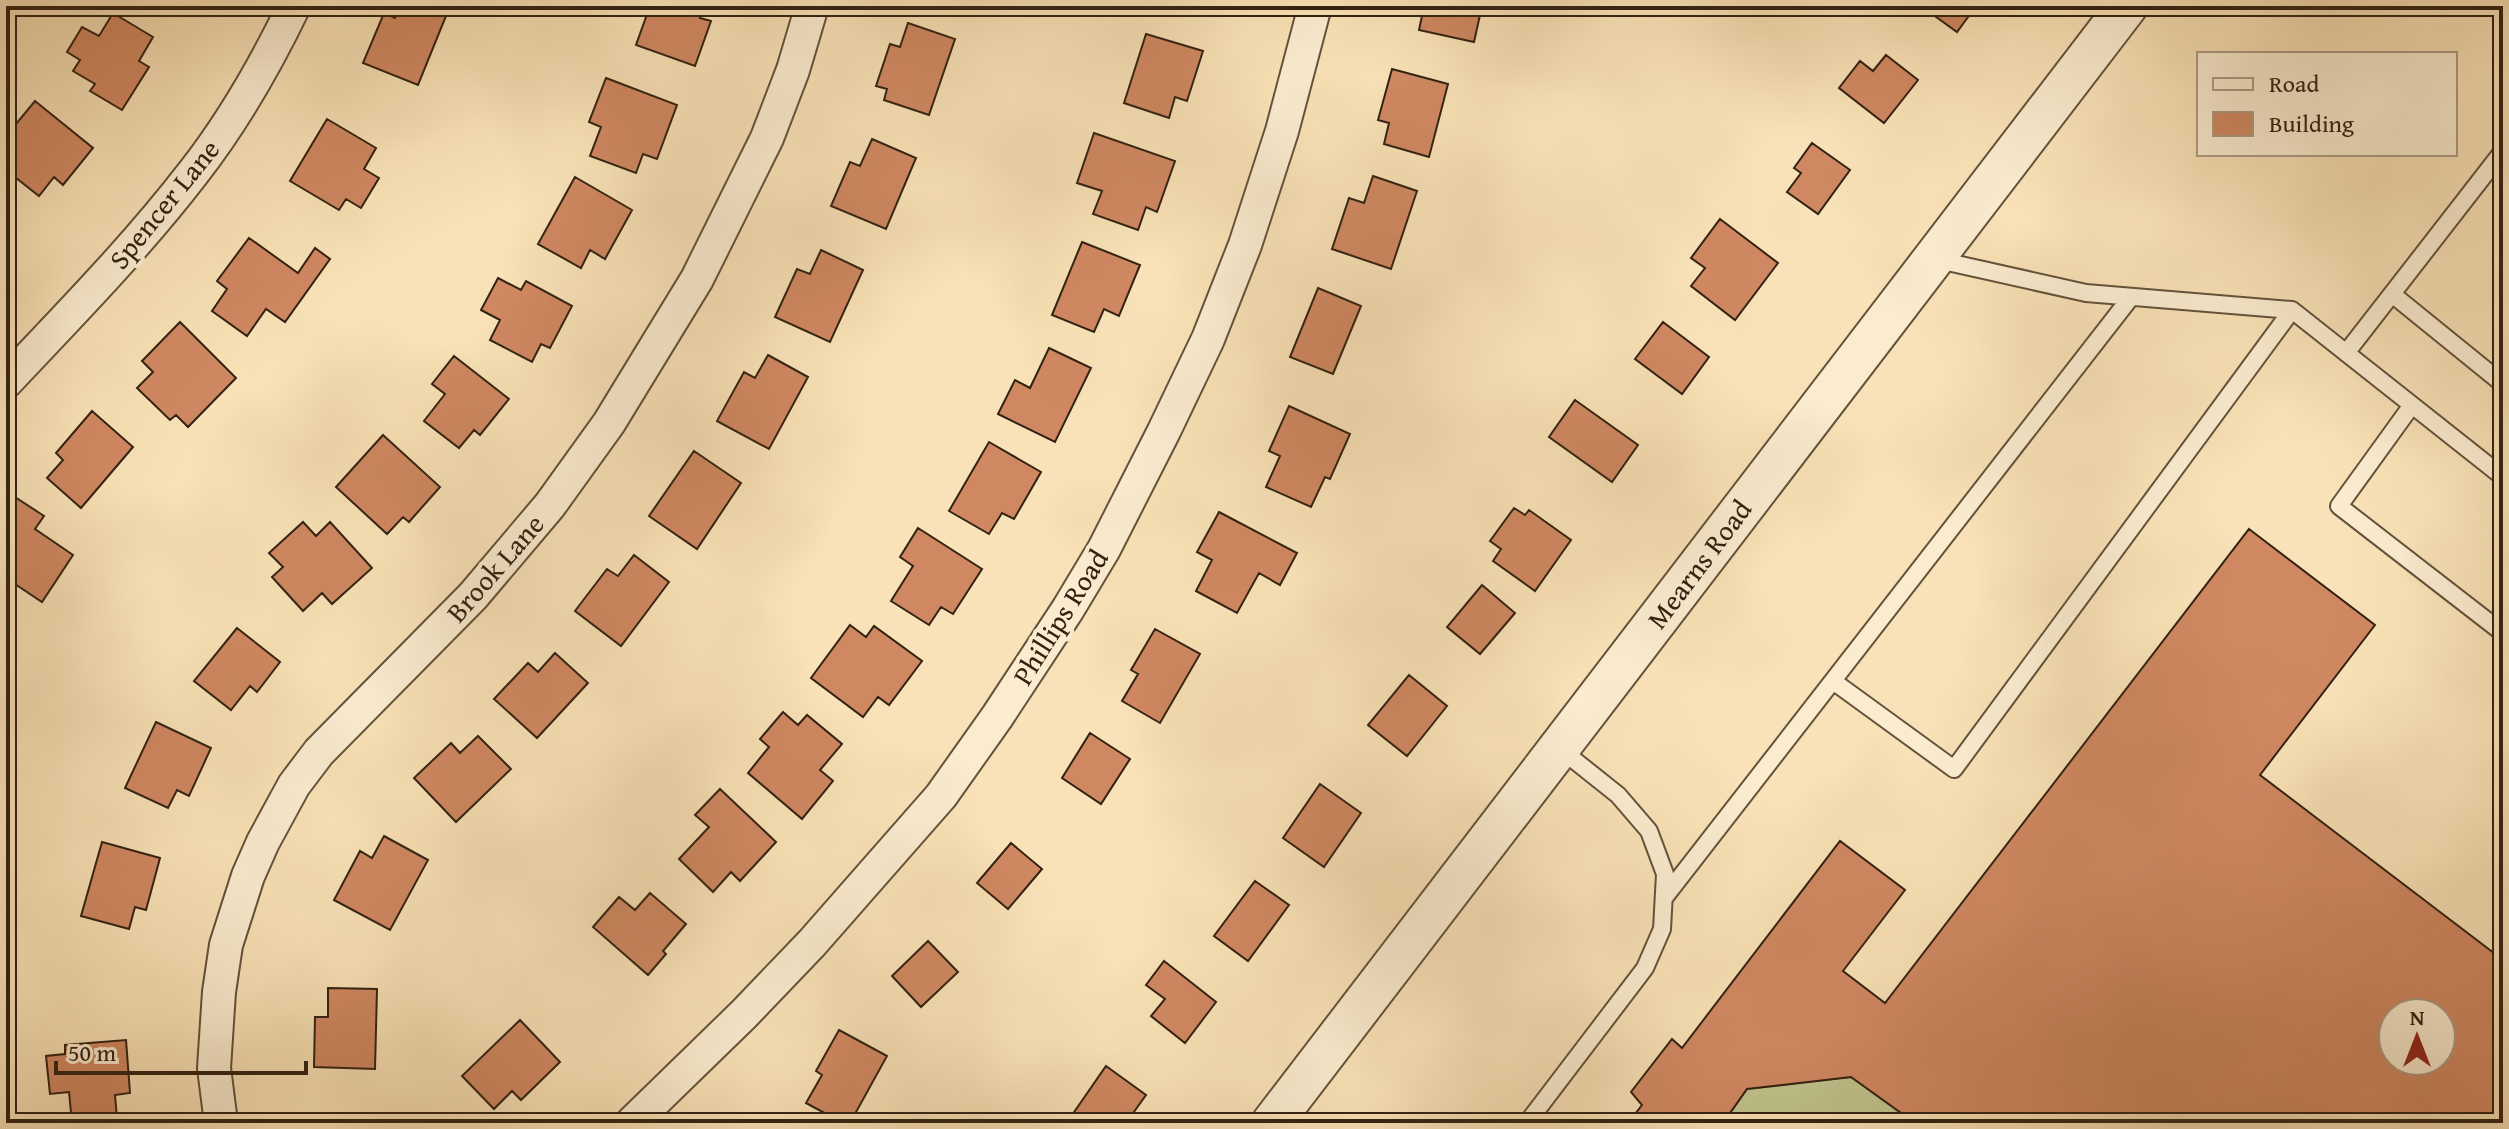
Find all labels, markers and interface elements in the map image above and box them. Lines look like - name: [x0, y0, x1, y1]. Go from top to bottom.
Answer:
- legend: [2197, 52, 2457, 156]
- text: Road: [2269, 66, 2319, 101]
- text: Building: [2269, 106, 2354, 141]
- street label: Spencer Lane: [98, 130, 229, 277]
- street label: Mearns Road: [1636, 490, 1761, 637]
- street label: Brook Lane: [436, 505, 553, 631]
- street label: Phillips Road: [1002, 541, 1118, 693]
- north arrow: [2377, 997, 2457, 1077]
- text: N: [2410, 1001, 2425, 1033]
- scale bar: [56, 1025, 306, 1075]
- text: 50 m: [68, 1035, 116, 1070]

